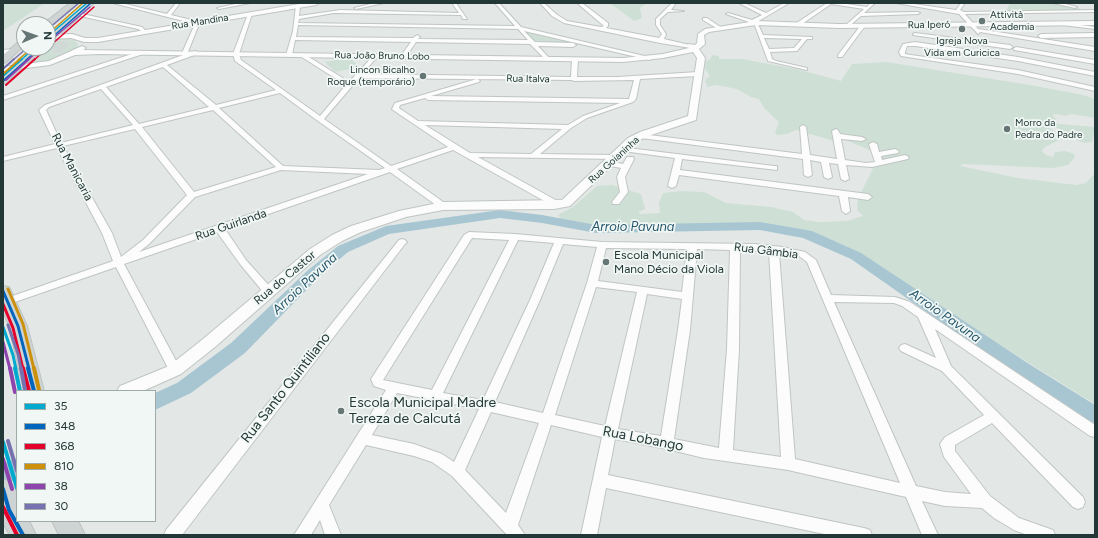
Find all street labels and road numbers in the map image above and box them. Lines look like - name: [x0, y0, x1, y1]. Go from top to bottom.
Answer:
- street label: Rua Mandina: [171, 12, 229, 32]
- street label: Rua Iperó: [908, 19, 950, 31]
- street label: Rua João Bruno Lobo: [334, 49, 430, 63]
- street label: Rua Italva: [506, 73, 550, 85]
- street label: Rua Manicaria: [48, 131, 96, 203]
- street label: Rua Goianinha: [586, 134, 642, 186]
- street label: Rua Guirlanda: [193, 206, 269, 244]
- street label: Rua Gâmbia: [733, 240, 799, 262]
- street label: Rua do Castor: [251, 248, 319, 308]
- street label: Rua Santo Quintiliano: [238, 330, 334, 446]
- street label: Rua Lobango: [601, 423, 685, 455]

